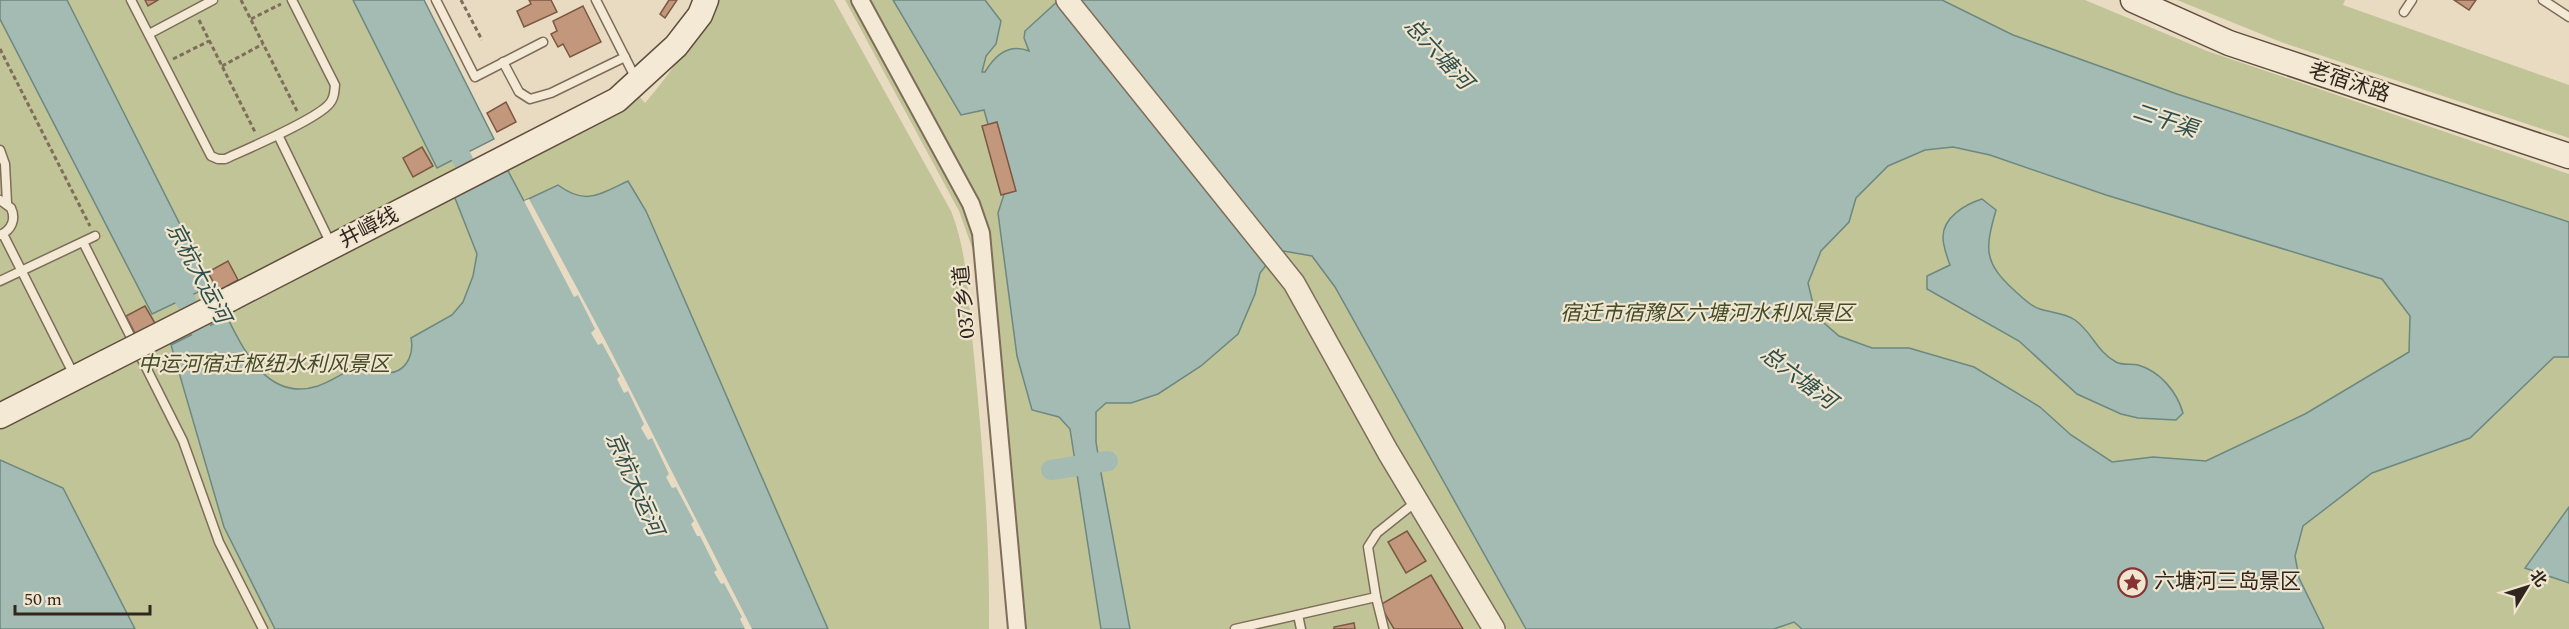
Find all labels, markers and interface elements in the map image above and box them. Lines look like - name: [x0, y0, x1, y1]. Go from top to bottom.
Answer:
- water label: 总六塘河: [1396, 11, 1483, 100]
- street label: 老宿沭路: [2304, 55, 2394, 111]
- water label: 二干渠: [2129, 95, 2204, 148]
- street label: 井嶂线: [334, 199, 404, 257]
- water label: 京杭大运河: [158, 217, 240, 333]
- street label: 037乡道: [946, 264, 984, 340]
- park label: 宿迁市宿豫区六塘河水利风景区: [1560, 298, 1857, 330]
- water label: 总六塘河: [1753, 338, 1846, 420]
- park label: 中运河宿迁枢纽水利风景区: [138, 349, 393, 381]
- water label: 京杭大运河: [597, 427, 673, 545]
- north arrow: [2497, 557, 2557, 617]
- text: 北: [2524, 565, 2552, 592]
- place icon: 六塘河三岛景区: [2117, 566, 2149, 598]
- place label: 六塘河三岛景区: [2154, 566, 2301, 598]
- scale bar: [15, 578, 150, 616]
- text: 50 m: [24, 586, 62, 613]

